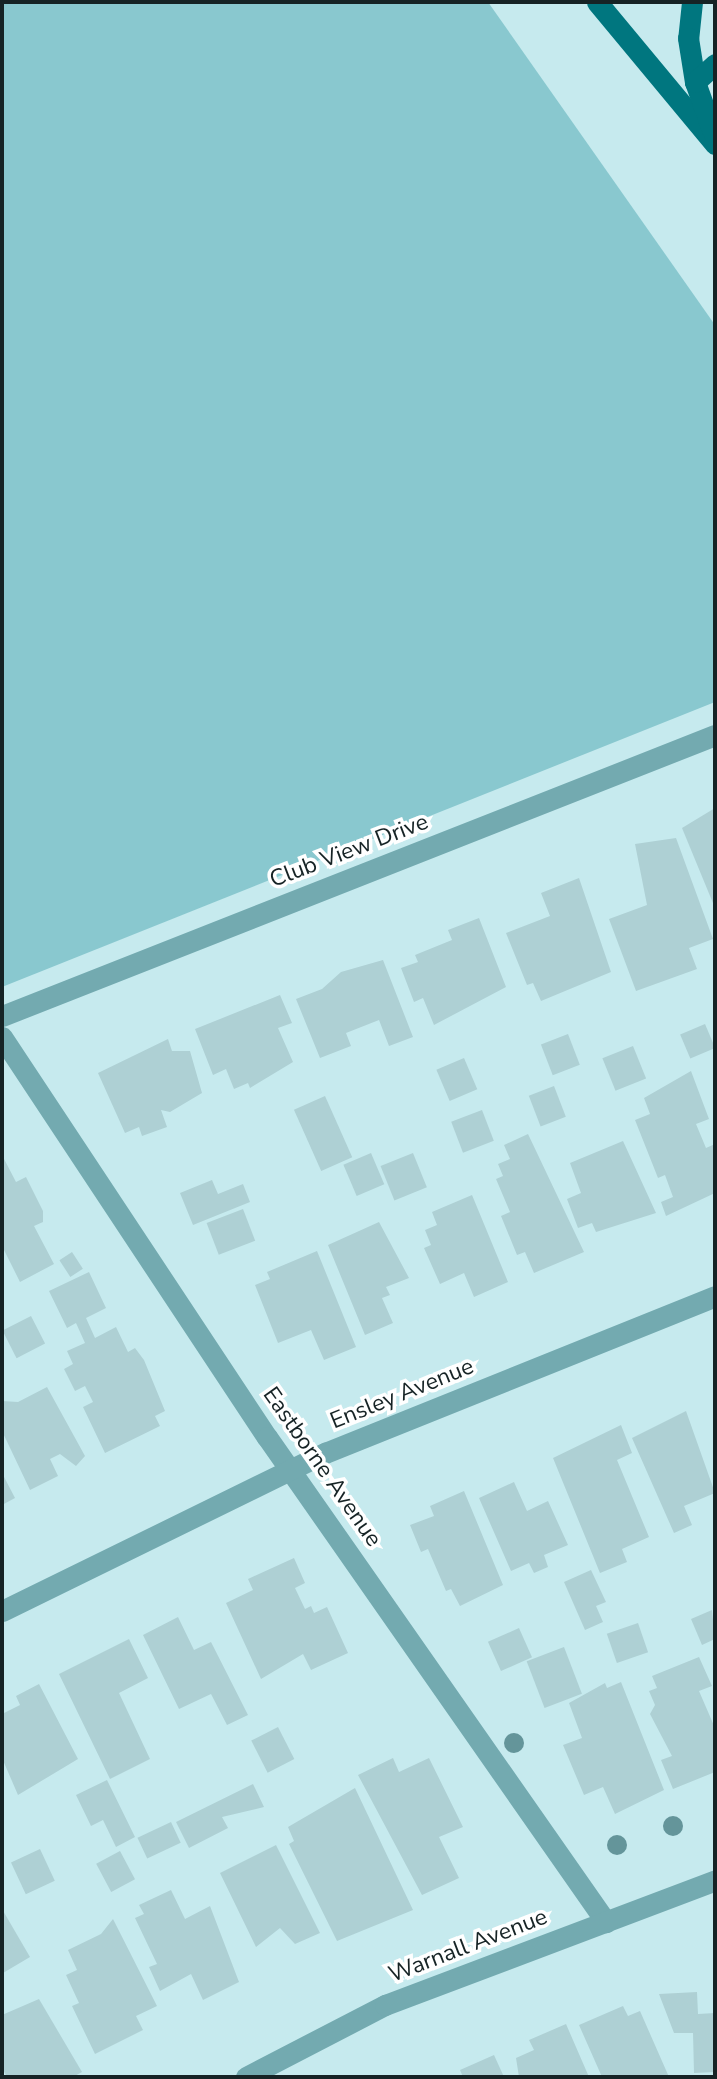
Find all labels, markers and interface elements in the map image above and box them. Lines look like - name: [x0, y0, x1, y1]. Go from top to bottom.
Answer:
- street label: Club View Drive: [266, 808, 432, 894]
- street label: Ensley Avenue: [326, 1353, 478, 1435]
- street label: Eastborne Avenue: [257, 1382, 387, 1552]
- street label: Warnall Avenue: [385, 1903, 551, 1989]

